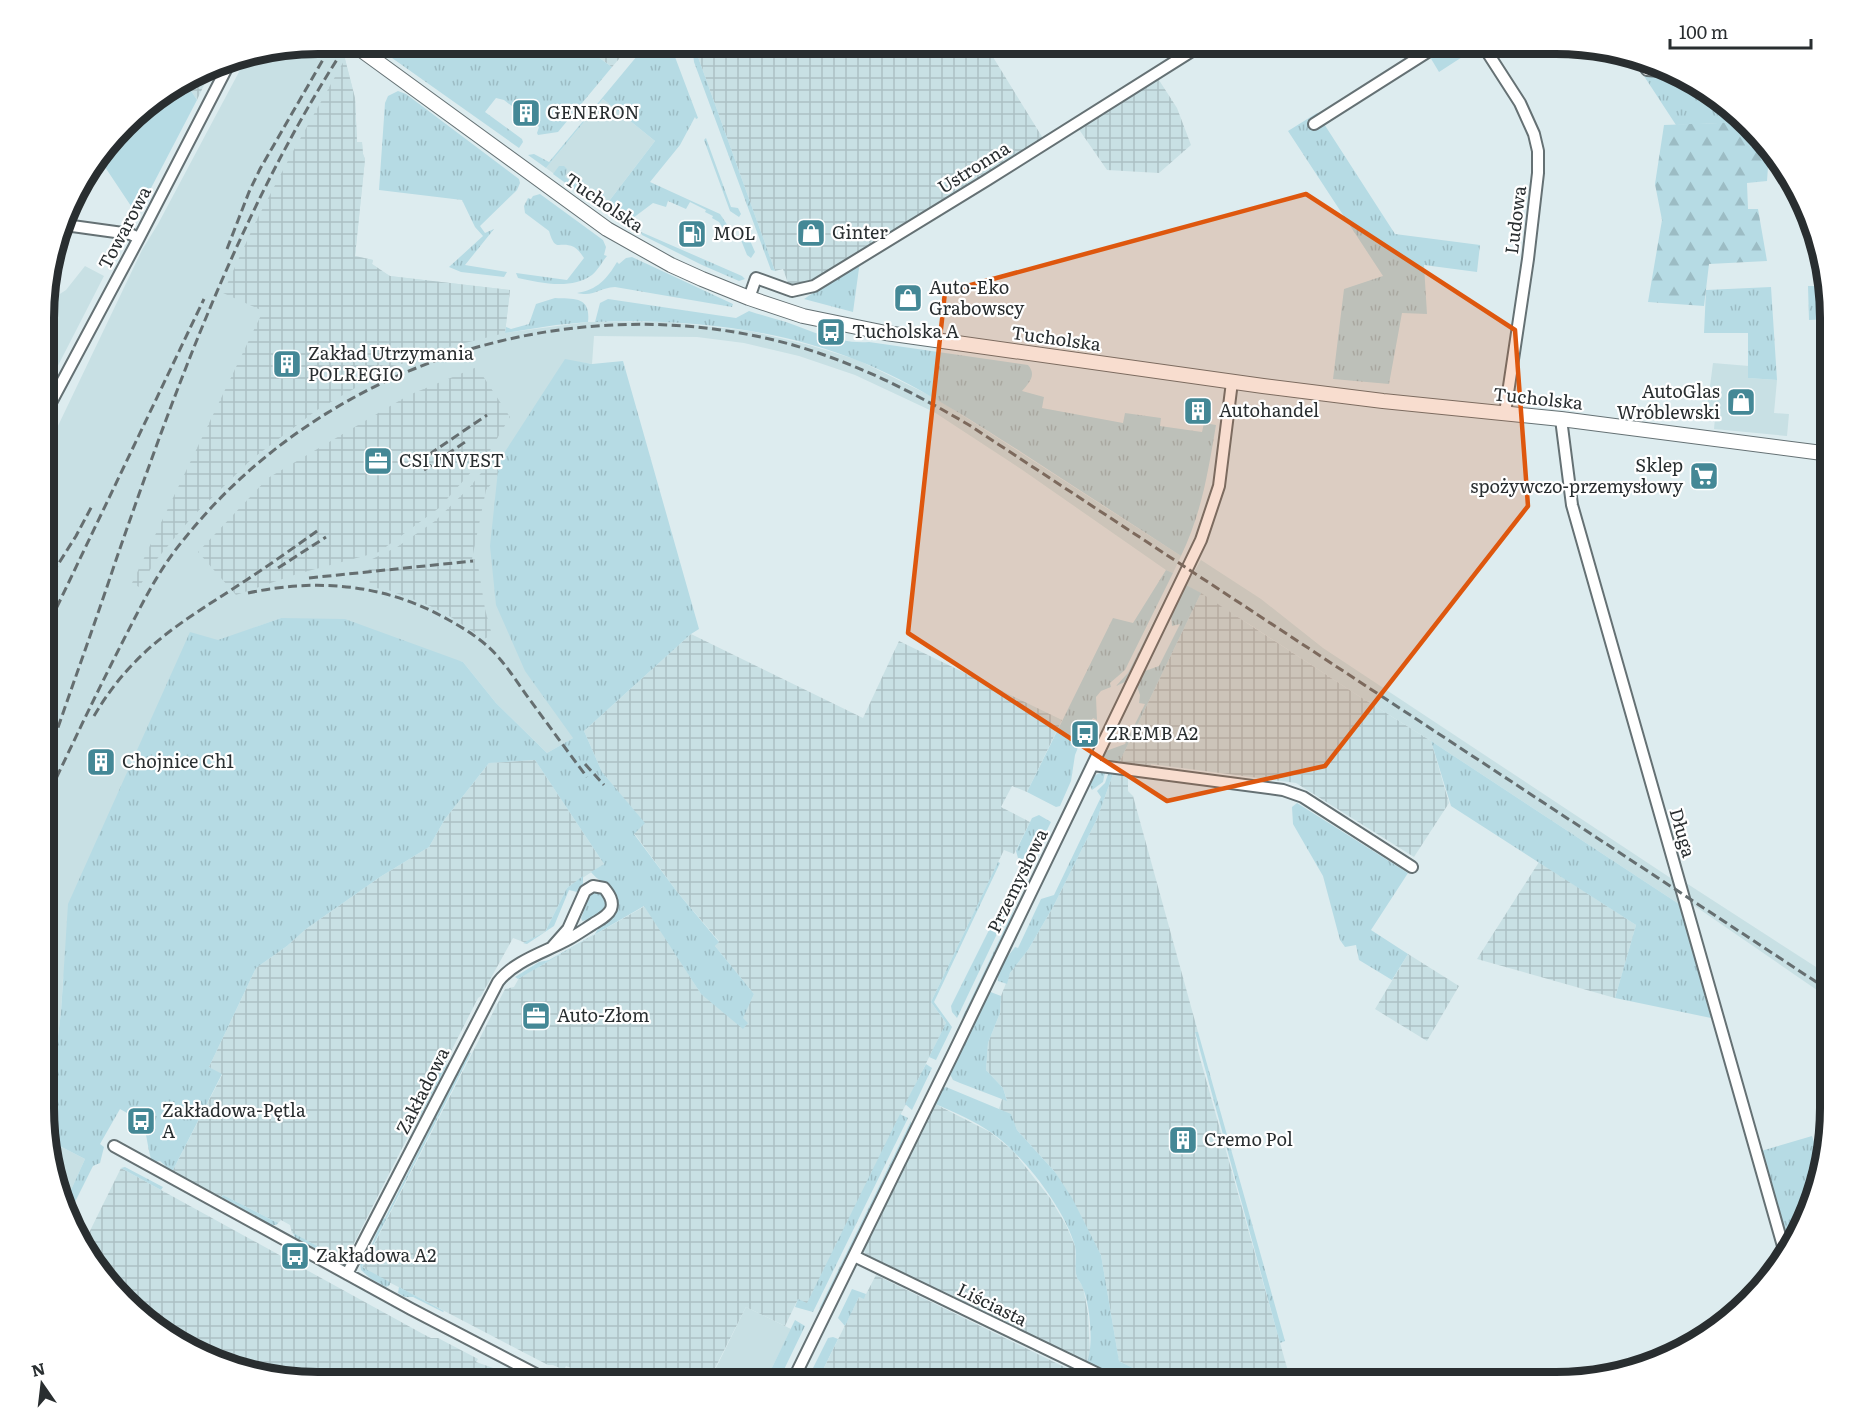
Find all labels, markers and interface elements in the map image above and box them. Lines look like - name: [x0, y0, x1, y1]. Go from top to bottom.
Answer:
- scale bar: [1670, 12, 1811, 50]
- text: 100 m: [1679, 18, 1728, 45]
- building icon: GENERON: [510, 97, 542, 129]
- place label: GENERON: [547, 98, 640, 125]
- street label: Ustronna: [932, 134, 1015, 200]
- street label: Tucholska: [560, 165, 650, 238]
- street label: Towarowa: [90, 181, 157, 274]
- street label: Ludowa: [1497, 184, 1532, 256]
- shop icon: Ginter: [795, 217, 827, 249]
- fuel station icon: MOL: [676, 218, 708, 250]
- place label: Ginter: [832, 218, 888, 245]
- place label: MOL: [713, 219, 756, 246]
- place label: Auto-Eko Grabowscy: [929, 273, 1025, 321]
- shop icon: Auto-Eko Grabowscy: [892, 282, 924, 314]
- bus stop icon: Tucholska A: [815, 316, 847, 348]
- place label: Tucholska A: [852, 317, 959, 344]
- street label: Tucholska: [1010, 318, 1103, 357]
- place label: Zakład Utrzymania POLREGIO: [308, 339, 474, 387]
- building icon: Zakład Utrzymania POLREGIO: [271, 348, 303, 380]
- place label: AutoGlas Wróblewski: [1617, 377, 1720, 425]
- street label: Tucholska: [1492, 379, 1585, 416]
- shop icon: AutoGlas Wróblewski: [1725, 386, 1757, 418]
- building icon: Autohandel: [1182, 395, 1214, 427]
- place label: Autohandel: [1219, 396, 1319, 423]
- office icon: CSI INVEST: [362, 445, 394, 477]
- place label: CSI INVEST: [399, 446, 504, 473]
- place label: Sklep spożywczo-przemysłowy: [1470, 451, 1684, 499]
- supermarket icon: Sklep spożywczo-przemysłowy: [1688, 460, 1720, 492]
- bus stop icon: ZREMB A2: [1069, 718, 1101, 750]
- place label: ZREMB A2: [1106, 719, 1198, 746]
- building icon: Chojnice Ch1: [85, 746, 117, 778]
- place label: Chojnice Ch1: [122, 747, 234, 774]
- street label: Długa: [1664, 805, 1703, 861]
- street label: Przemysłowa: [980, 823, 1054, 937]
- office icon: Auto-Złom: [520, 1000, 552, 1032]
- place label: Auto-Złom: [557, 1001, 649, 1028]
- street label: Zakładowa: [388, 1042, 455, 1138]
- place label: Zakładowa-Pętla A: [162, 1096, 306, 1144]
- bus stop icon: Zakładowa-Pętla A: [125, 1105, 157, 1137]
- building icon: Cremo Pol: [1167, 1124, 1199, 1156]
- place label: Cremo Pol: [1204, 1125, 1293, 1152]
- bus stop icon: Zakładowa A2: [279, 1240, 311, 1272]
- place label: Zakładowa A2: [316, 1241, 436, 1268]
- street label: Liściasta: [953, 1275, 1032, 1332]
- north arrow: [12, 1354, 72, 1414]
- text: N: [29, 1355, 48, 1382]

